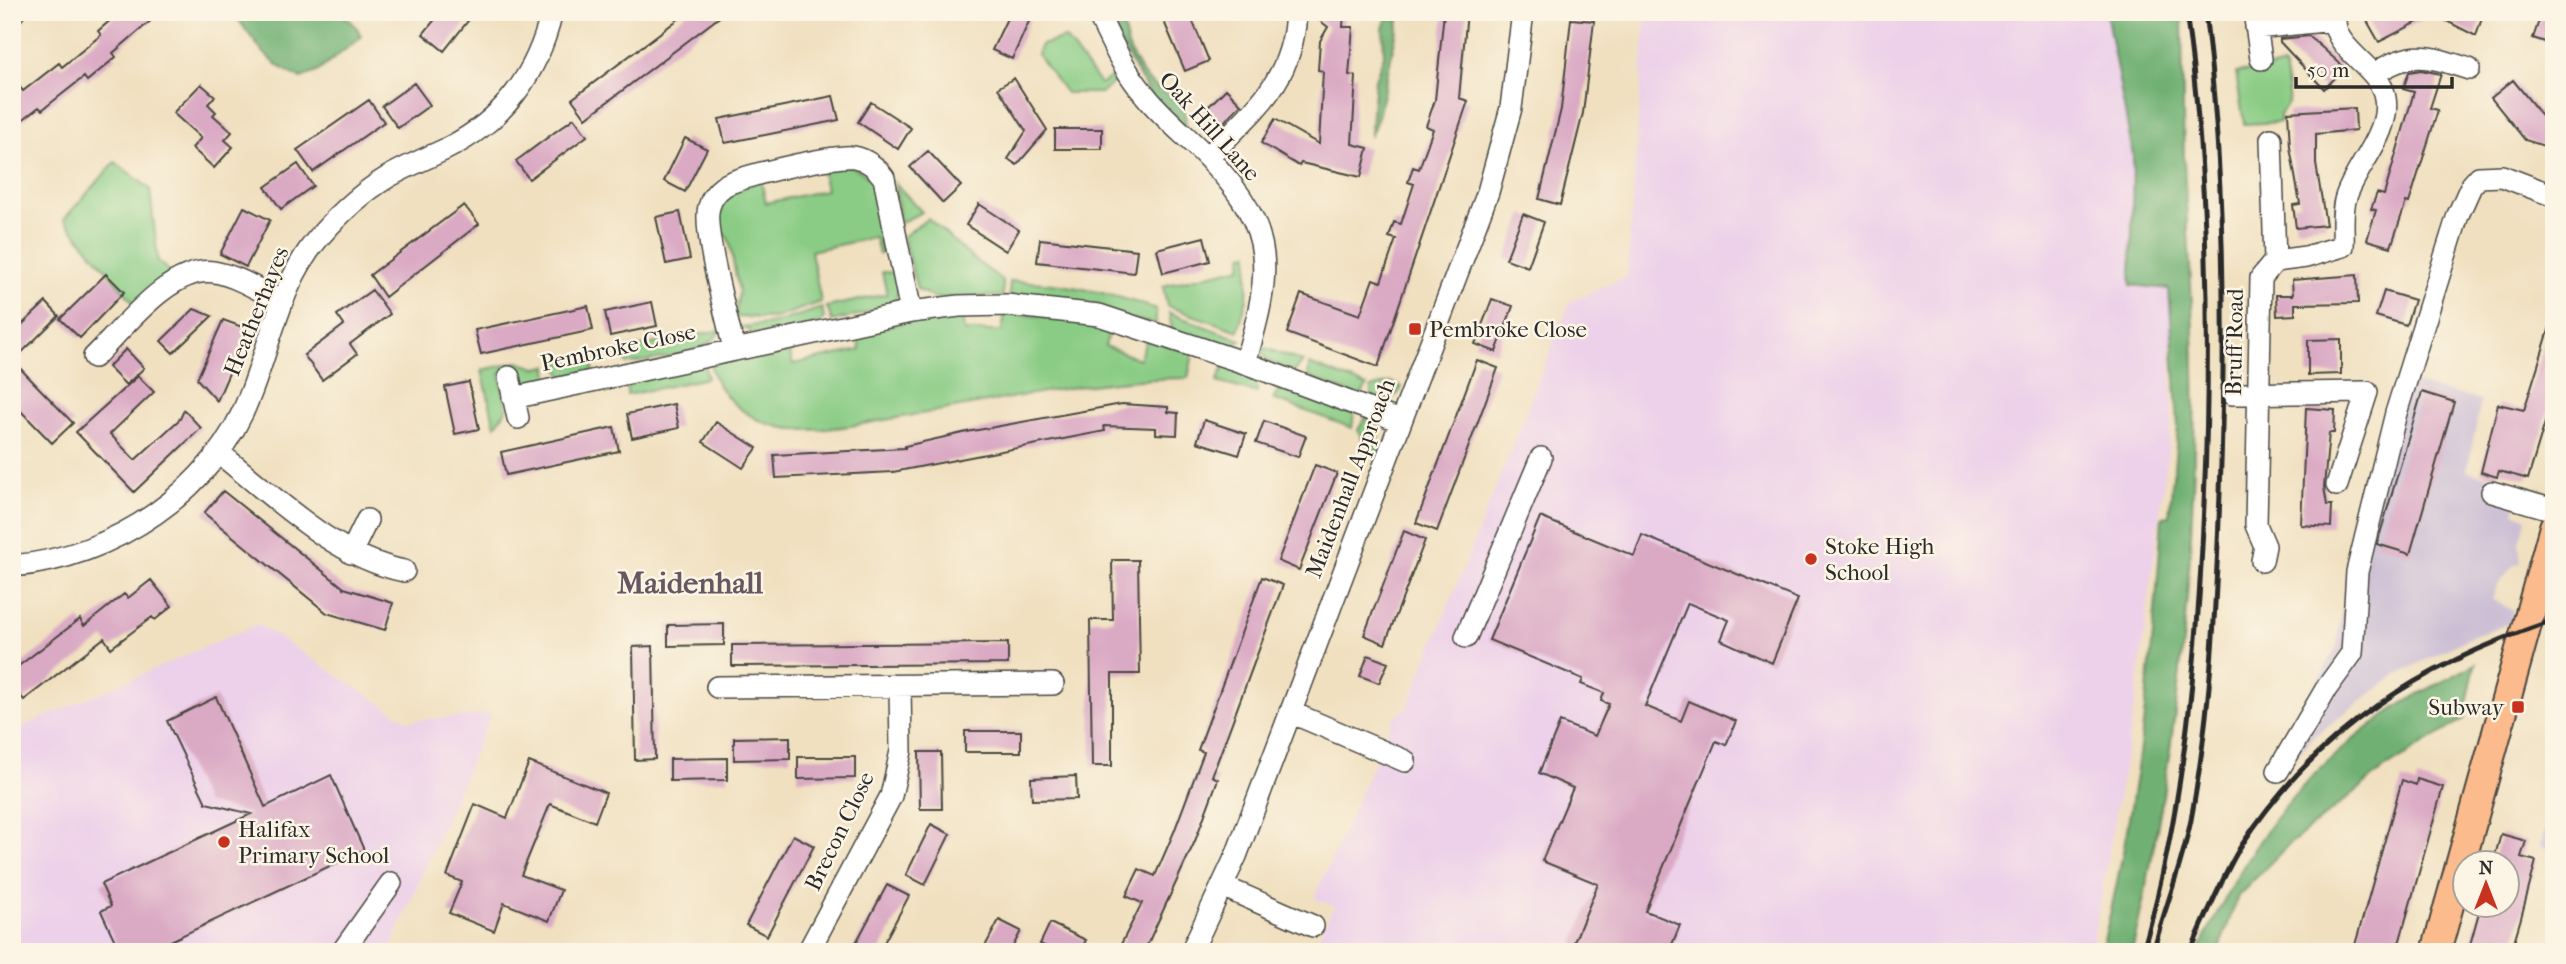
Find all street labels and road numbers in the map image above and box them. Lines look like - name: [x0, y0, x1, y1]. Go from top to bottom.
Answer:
- street label: Oak Hill Lane: [1154, 66, 1266, 186]
- street label: Heatherhayes: [218, 243, 295, 380]
- street label: Bruff Road: [2220, 288, 2249, 396]
- street label: Pembroke Close: [538, 318, 698, 377]
- street label: Maidenhall Approach: [1300, 375, 1401, 582]
- street label: Brecon Close: [799, 767, 880, 895]

